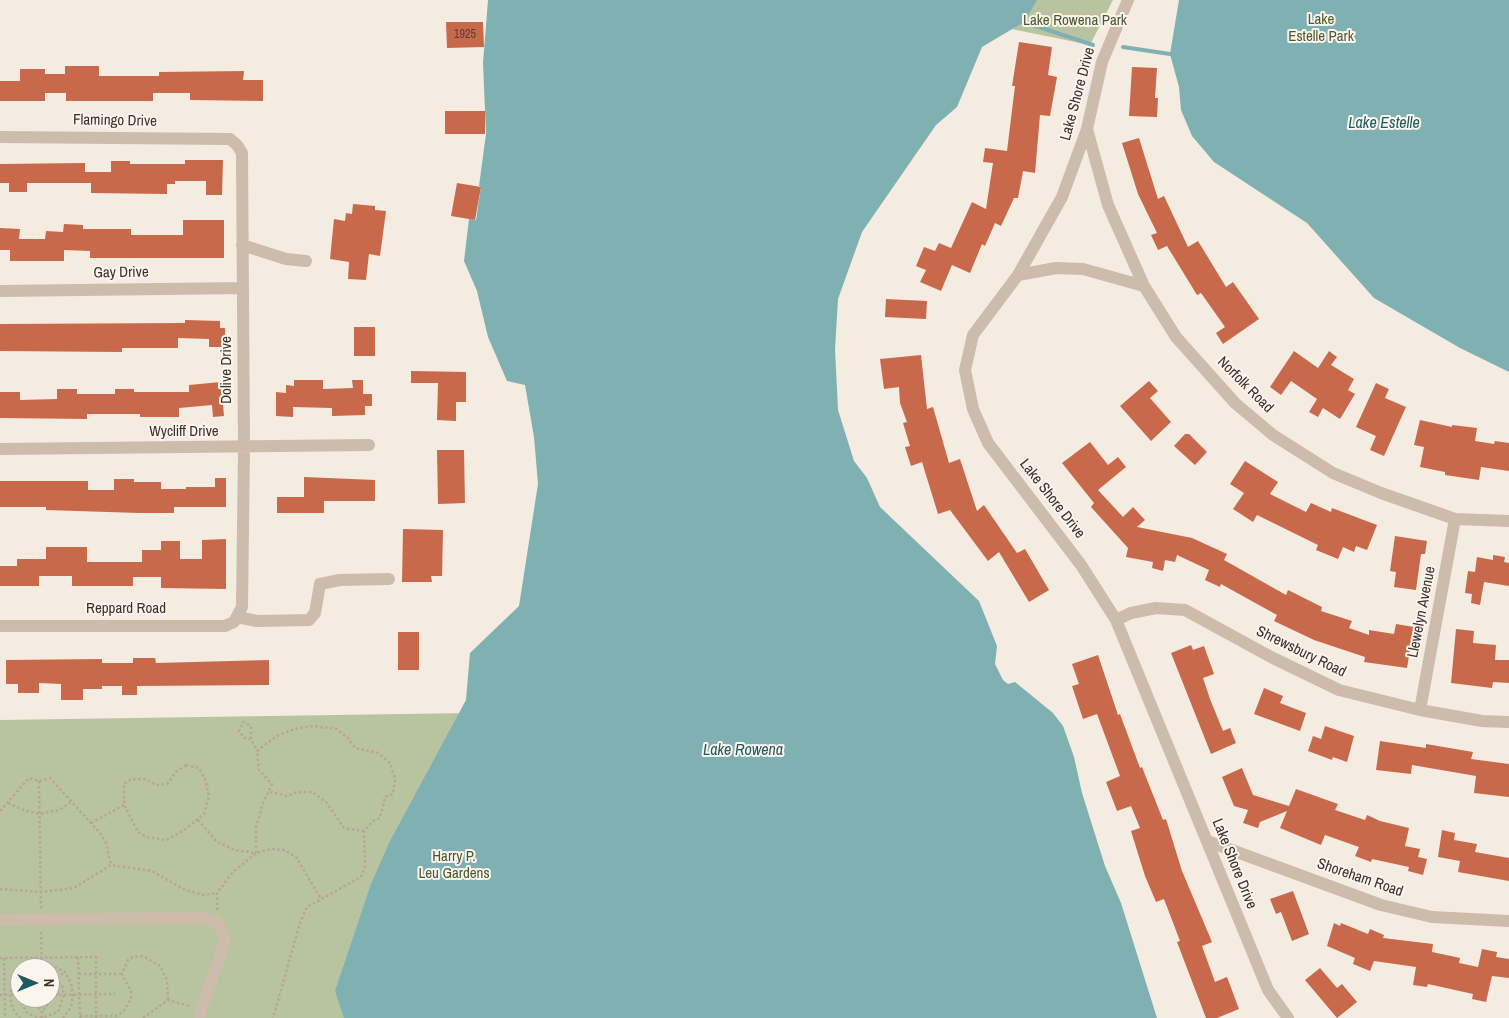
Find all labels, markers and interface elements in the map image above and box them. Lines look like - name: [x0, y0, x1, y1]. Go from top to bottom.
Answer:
- park label: Lake Estelle Park: [1288, 11, 1354, 46]
- park label: Lake Rowena Park: [1023, 12, 1127, 30]
- house number: 1925: [454, 28, 476, 42]
- street label: Lake Shore Drive: [1057, 45, 1099, 143]
- street label: Flamingo Drive: [73, 111, 157, 131]
- water label: Lake Estelle: [1348, 114, 1420, 134]
- street label: Gay Drive: [93, 264, 149, 282]
- street label: Dolive Drive: [218, 336, 236, 404]
- street label: Norfolk Road: [1213, 353, 1277, 417]
- street label: Wycliff Drive: [149, 423, 219, 441]
- street label: Lake Shore Drive: [1015, 456, 1089, 542]
- street label: Llewelyn Avenue: [1404, 565, 1440, 659]
- street label: Reppard Road: [86, 600, 166, 618]
- street label: Shrewsbury Road: [1253, 622, 1349, 682]
- water label: Lake Rowena: [703, 741, 783, 761]
- street label: Lake Shore Drive: [1208, 816, 1260, 912]
- park label: Harry P. Leu Gardens: [418, 848, 490, 883]
- street label: Shoreham Road: [1315, 855, 1405, 901]
- north arrow: [10, 958, 60, 1008]
- text: N: [40, 979, 58, 987]

